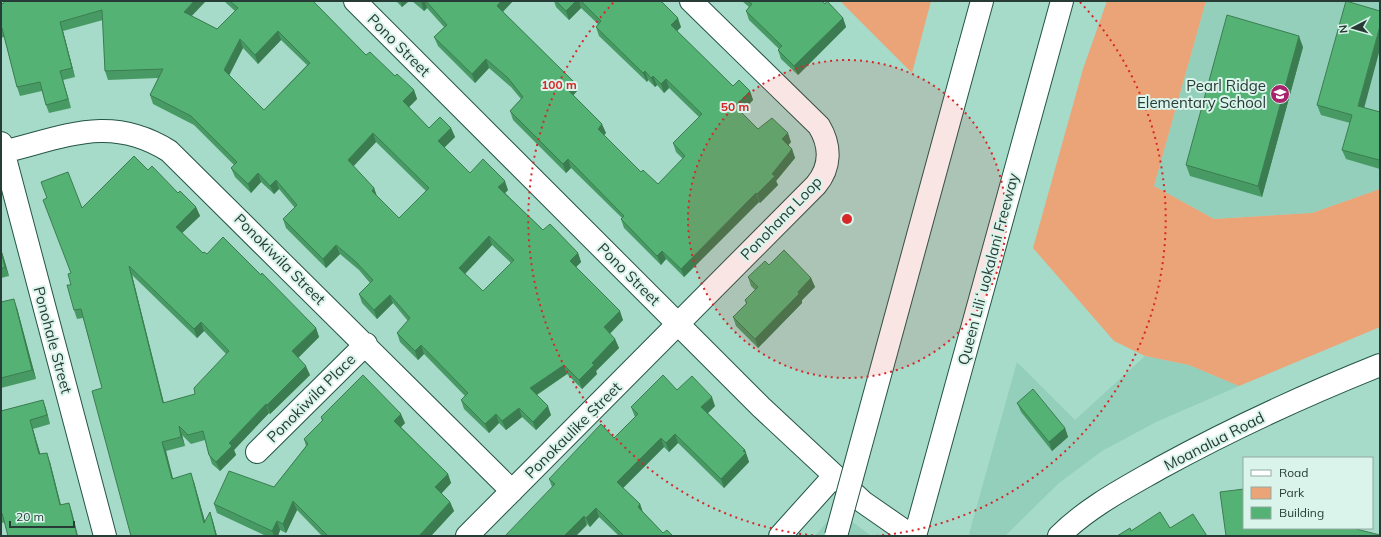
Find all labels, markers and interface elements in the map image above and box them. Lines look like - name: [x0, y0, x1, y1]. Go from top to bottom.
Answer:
- north arrow: [1333, 8, 1373, 48]
- street label: Pono Street: [364, 10, 434, 80]
- text: N: [1336, 24, 1350, 34]
- place label: Pearl Ridge Elementary School: [1137, 76, 1266, 112]
- text: 100 m: [541, 77, 577, 92]
- school or university icon: Pearl Ridge Elementary School: [1269, 83, 1291, 105]
- text: 50 m: [721, 99, 749, 114]
- street label: Queen Liliʻuokalani Freeway: [953, 171, 1023, 367]
- street label: Ponohana Loop: [736, 172, 826, 264]
- street label: Ponokiwila Street: [230, 209, 330, 309]
- centre of rings: [840, 212, 854, 226]
- street label: Pono Street: [594, 239, 664, 309]
- street label: Ponohale Street: [30, 284, 76, 396]
- street label: Ponokiwila Place: [263, 350, 359, 446]
- street label: Ponokaulike Street: [521, 378, 625, 482]
- street label: Moanalua Road: [1161, 408, 1267, 474]
- legend: [1243, 457, 1373, 529]
- text: Road: [1279, 465, 1308, 480]
- text: Park: [1279, 485, 1305, 500]
- scale bar: [10, 503, 74, 529]
- text: Building: [1279, 505, 1324, 520]
- text: 20 m: [16, 509, 44, 524]

